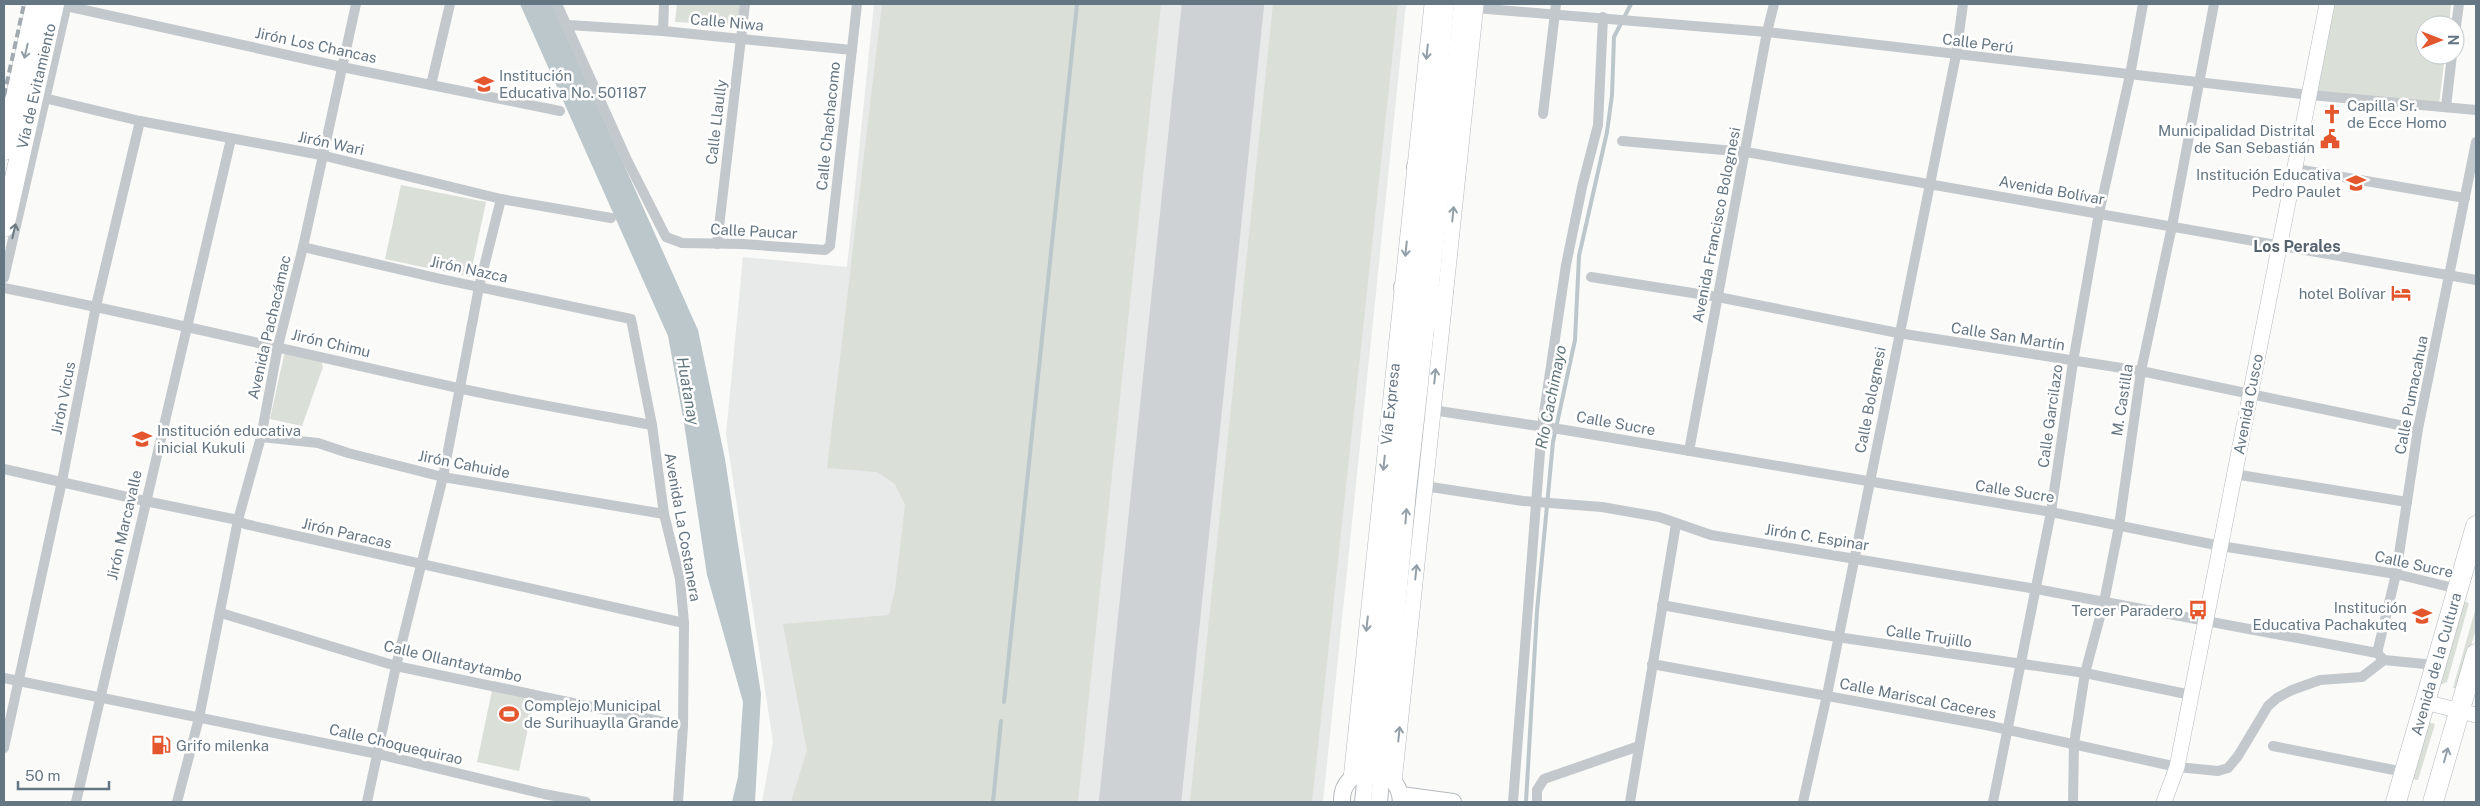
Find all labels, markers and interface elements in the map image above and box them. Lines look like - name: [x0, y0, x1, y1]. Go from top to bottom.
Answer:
- street label: Calle Niwa: [689, 10, 765, 34]
- north arrow: [2415, 15, 2465, 65]
- street label: Vía de Evitamiento: [13, 22, 59, 150]
- street label: Jirón Los Chancas: [254, 24, 378, 66]
- street label: Calle Perú: [1941, 30, 2015, 56]
- text: N: [2445, 35, 2461, 45]
- one-way arrow: [21, 43, 30, 59]
- one-way arrow: [1422, 44, 1432, 60]
- street label: Calle Chachacomo: [813, 61, 843, 191]
- place label: Institución Educativa No. 501187: [499, 67, 647, 101]
- school or university icon: Institución Educativa No. 501187: [473, 73, 495, 95]
- street label: Calle Llaully: [702, 78, 730, 166]
- place label: Capilla Sr. de Ecce Homo: [2347, 97, 2447, 131]
- church icon: Capilla Sr. de Ecce Homo: [2321, 103, 2343, 125]
- place label: Municipalidad Distrital de San Sebastián: [2158, 122, 2315, 156]
- street label: Avenida Francisco Bolognesi: [1689, 126, 1743, 324]
- street label: Jirón Wari: [296, 128, 366, 158]
- public building icon: Municipalidad Distrital de San Sebastián: [2319, 128, 2341, 150]
- place label: Institución Educativa Pedro Paulet: [2196, 166, 2341, 200]
- street label: Avenida Bolívar: [1998, 172, 2106, 208]
- school or university icon: Institución Educativa Pedro Paulet: [2345, 172, 2367, 194]
- one-way arrow: [1448, 207, 1458, 223]
- street label: Calle Paucar: [710, 220, 798, 242]
- one-way arrow: [10, 223, 19, 239]
- district label: Los Perales: [2253, 237, 2341, 256]
- one-way arrow: [1402, 240, 1411, 256]
- street label: Jirón Nazca: [428, 252, 510, 286]
- street label: Avenida Pachacámac: [244, 253, 294, 401]
- hotel icon: hotel Bolívar: [2390, 282, 2412, 304]
- place label: hotel Bolívar: [2299, 285, 2386, 302]
- street label: Calle San Martín: [1950, 319, 2066, 353]
- street label: Jirón Chimu: [290, 326, 372, 360]
- street label: Calle Pumacahua: [2391, 334, 2431, 456]
- water label: Río Cachimayo: [1532, 343, 1570, 451]
- street label: Calle Bolognesi: [1851, 345, 1889, 455]
- street label: Avenida Cusco: [2230, 352, 2266, 456]
- water label: Huatanay: [673, 355, 703, 427]
- street label: Jirón Vicus: [48, 360, 78, 436]
- street label: Vía Expresa: [1377, 362, 1403, 446]
- street label: Calle Garcilazo: [2034, 363, 2066, 469]
- street label: M. Castilla: [2108, 363, 2136, 437]
- one-way arrow: [1430, 368, 1440, 384]
- street label: Calle Sucre: [1575, 408, 1657, 438]
- place label: Institución educativa inicial Kukuli: [157, 422, 301, 456]
- school or university icon: Institución educativa inicial Kukuli: [131, 428, 153, 450]
- street label: Jirón Cahuide: [417, 447, 511, 481]
- street label: Avenida La Costanera: [662, 451, 704, 603]
- one-way arrow: [1379, 454, 1389, 470]
- street label: Jirón Marcavalle: [103, 468, 145, 582]
- street label: Calle Sucre: [1974, 476, 2056, 506]
- one-way arrow: [1401, 508, 1411, 524]
- street label: Jirón Paracas: [300, 514, 394, 552]
- street label: Jirón C. Espinar: [1764, 520, 1871, 554]
- street label: Calle Sucre: [2373, 547, 2455, 581]
- one-way arrow: [1411, 565, 1420, 581]
- street label: Avenida de la Cultura: [2407, 591, 2465, 737]
- bus stop icon: Tercer Paradero: [2187, 599, 2209, 621]
- place label: Institución Educativa Pachakuteq: [2253, 599, 2407, 633]
- place label: Tercer Paradero: [2072, 602, 2183, 619]
- school or university icon: Institución Educativa Pachakuteq: [2411, 605, 2433, 627]
- one-way arrow: [1362, 616, 1372, 632]
- street label: Calle Trujillo: [1885, 622, 1973, 650]
- street label: Calle Ollantaytambo: [382, 637, 524, 685]
- street label: Calle Mariscal Caceres: [1838, 674, 1998, 722]
- place label: Complejo Municipal de Surihuaylla Grande: [524, 697, 679, 731]
- sports icon: Complejo Municipal de Surihuaylla Grande: [498, 703, 520, 725]
- street label: Calle Choquequirao: [328, 720, 464, 768]
- one-way arrow: [1394, 726, 1404, 742]
- fuel station icon: Grifo milenka: [150, 734, 172, 756]
- place label: Grifo milenka: [176, 737, 269, 754]
- one-way arrow: [2442, 748, 2452, 764]
- scale bar: [18, 758, 109, 790]
- text: 50 m: [25, 767, 60, 784]

